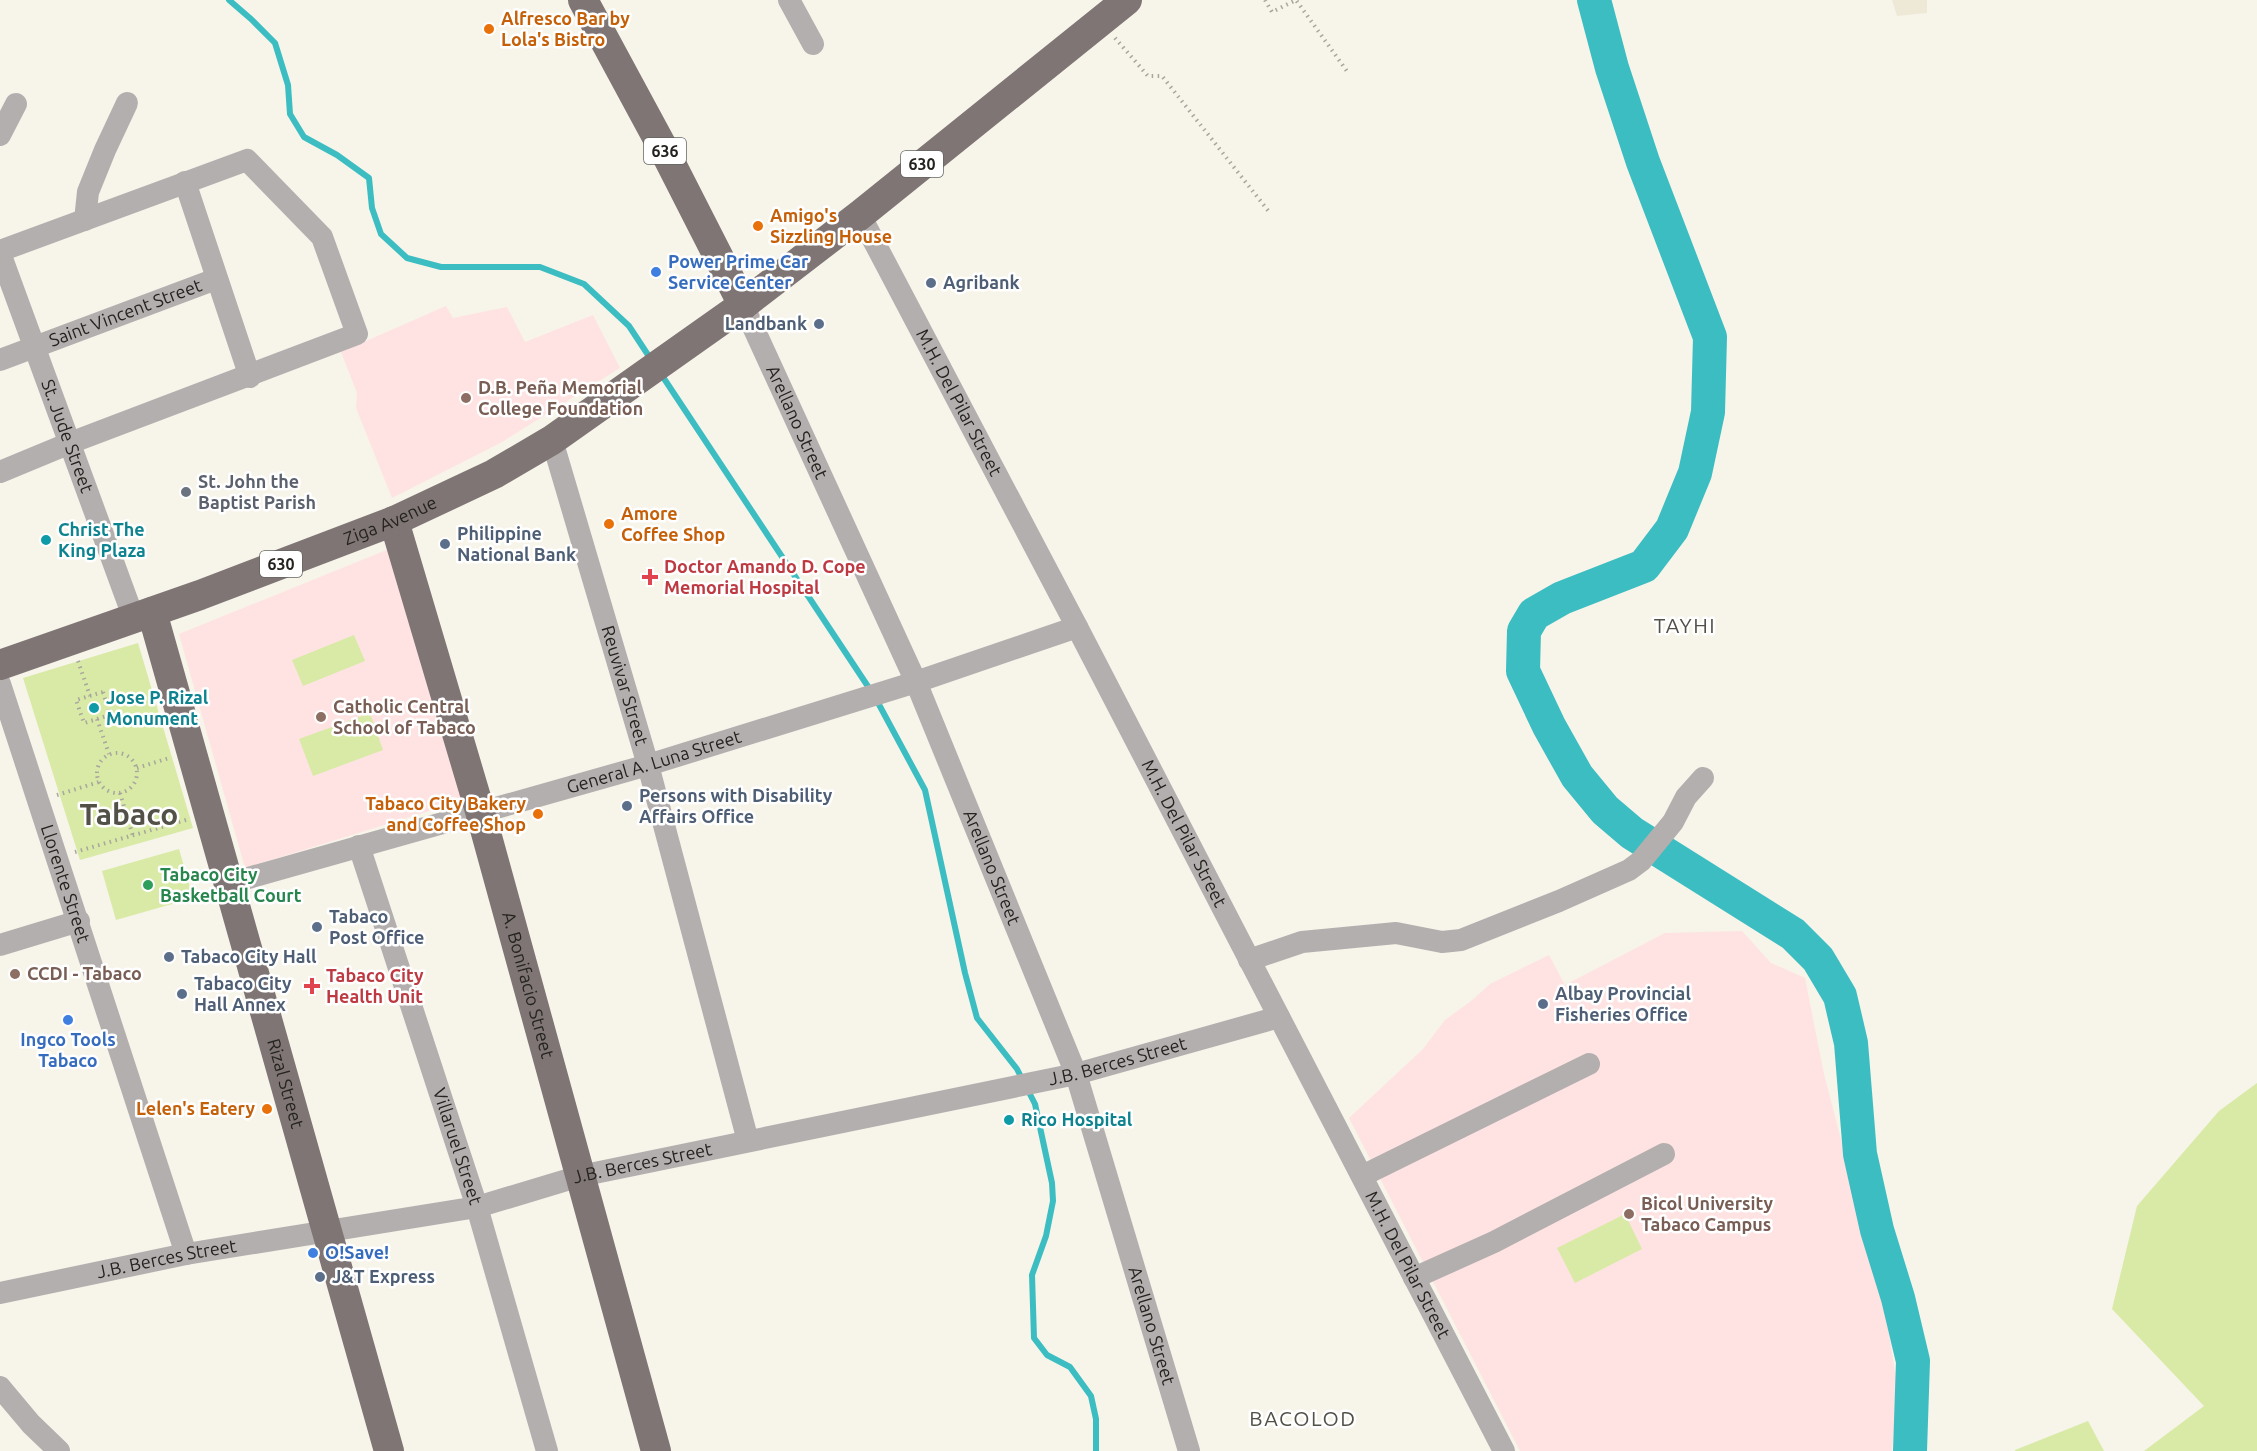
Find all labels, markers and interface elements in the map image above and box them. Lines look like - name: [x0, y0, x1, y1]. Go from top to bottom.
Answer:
- place label: Alfresco Bar by Lola's Bistro: [501, 8, 630, 49]
- marker: Alfresco Bar by Lola's Bistro: [482, 22, 496, 36]
- road number: 636: [644, 138, 686, 164]
- road number: 630: [901, 151, 943, 177]
- place label: Amigo's Sizzling House: [770, 205, 892, 246]
- marker: Amigo's Sizzling House: [751, 219, 765, 233]
- place label: Power Prime Car Service Center: [668, 251, 809, 292]
- marker: Power Prime Car Service Center: [649, 265, 663, 279]
- place label: Agribank: [943, 272, 1020, 292]
- street label: Saint Vincent Street: [46, 274, 204, 350]
- marker: Agribank: [924, 276, 938, 290]
- place label: Landbank: [725, 313, 807, 333]
- marker: Landbank: [812, 317, 826, 331]
- street label: M.H. Del Pilar Street: [913, 325, 1007, 479]
- street label: Arellano Street: [763, 362, 832, 482]
- street label: St. Jude Street: [38, 376, 98, 495]
- place label: D.B. Peña Memorial College Foundation: [478, 377, 643, 418]
- marker: D.B. Peña Memorial College Foundation: [459, 391, 473, 405]
- place label: St. John the Baptist Parish: [198, 471, 316, 512]
- marker: St. John the Baptist Parish: [179, 485, 193, 499]
- street label: Ziga Avenue: [340, 491, 440, 548]
- place label: Amore Coffee Shop: [621, 503, 725, 544]
- marker: Amore Coffee Shop: [602, 517, 616, 531]
- place label: Christ The King Plaza: [58, 519, 146, 560]
- place label: Philippine National Bank: [457, 523, 576, 564]
- marker: Christ The King Plaza: [39, 533, 53, 547]
- marker: Philippine National Bank: [438, 537, 452, 551]
- road number: 630: [260, 551, 302, 577]
- place label: Doctor Amando D. Cope Memorial Hospital: [664, 556, 866, 597]
- marker: Doctor Amando D. Cope Memorial Hospital: [641, 568, 659, 586]
- district label: TAYHI: [1654, 613, 1716, 637]
- street label: Reuvivar Street: [598, 623, 653, 747]
- place label: Jose P. Rizal Monument: [106, 687, 209, 728]
- place label: Catholic Central School of Tabaco: [333, 696, 476, 737]
- marker: Jose P. Rizal Monument: [87, 701, 101, 715]
- marker: Catholic Central School of Tabaco: [314, 710, 328, 724]
- street label: General A. Luna Street: [564, 726, 743, 797]
- street label: M.H. Del Pilar Street: [1138, 756, 1231, 910]
- place label: Persons with Disability Affairs Office: [639, 785, 833, 826]
- place label: Tabaco City Bakery and Coffee Shop: [365, 793, 526, 834]
- district label: Tabaco: [80, 797, 178, 831]
- marker: Persons with Disability Affairs Office: [620, 799, 634, 813]
- marker: Tabaco City Bakery and Coffee Shop: [531, 807, 545, 821]
- street label: Arellano Street: [960, 807, 1025, 927]
- street label: Llorente Street: [38, 822, 95, 945]
- place label: Tabaco City Basketball Court: [160, 864, 302, 905]
- marker: Tabaco City Basketball Court: [141, 878, 155, 892]
- place label: Tabaco Post Office: [329, 906, 424, 947]
- street label: A. Bonifacio Street: [499, 909, 559, 1060]
- marker: Tabaco Post Office: [310, 920, 324, 934]
- place label: Tabaco City Hall: [181, 946, 317, 966]
- marker: Tabaco City Hall: [162, 950, 176, 964]
- place label: CCDI - Tabaco: [27, 963, 142, 983]
- place label: Tabaco City Health Unit: [326, 965, 424, 1006]
- marker: CCDI - Tabaco: [8, 967, 22, 981]
- place label: Tabaco City Hall Annex: [194, 973, 292, 1014]
- marker: Tabaco City Health Unit: [303, 977, 321, 995]
- place label: Albay Provincial Fisheries Office: [1555, 983, 1691, 1024]
- marker: Tabaco City Hall Annex: [175, 987, 189, 1001]
- marker: Albay Provincial Fisheries Office: [1536, 997, 1550, 1011]
- marker: Ingco Tools Tabaco: [61, 1013, 75, 1027]
- place label: Ingco Tools Tabaco: [20, 1029, 116, 1070]
- street label: J.B. Berces Street: [1047, 1033, 1188, 1088]
- street label: Rizal Street: [264, 1036, 308, 1130]
- street label: Villaruel Street: [430, 1085, 486, 1207]
- place label: Lelen's Eatery: [136, 1098, 255, 1118]
- marker: Lelen's Eatery: [260, 1102, 274, 1116]
- place label: Rico Hospital: [1021, 1109, 1133, 1129]
- marker: Rico Hospital: [1002, 1113, 1016, 1127]
- street label: J.B. Berces Street: [570, 1138, 714, 1187]
- street label: M.H. Del Pilar Street: [1362, 1187, 1455, 1341]
- place label: Bicol University Tabaco Campus: [1641, 1193, 1774, 1234]
- marker: Bicol University Tabaco Campus: [1622, 1207, 1636, 1221]
- street label: J.B. Berces Street: [95, 1235, 238, 1281]
- place label: O!Save!: [325, 1242, 389, 1262]
- marker: O!Save!: [306, 1246, 320, 1260]
- street label: Arellano Street: [1125, 1264, 1180, 1387]
- place label: J&T Express: [332, 1266, 435, 1286]
- marker: J&T Express: [313, 1270, 327, 1284]
- district label: BACOLOD: [1249, 1406, 1357, 1430]

